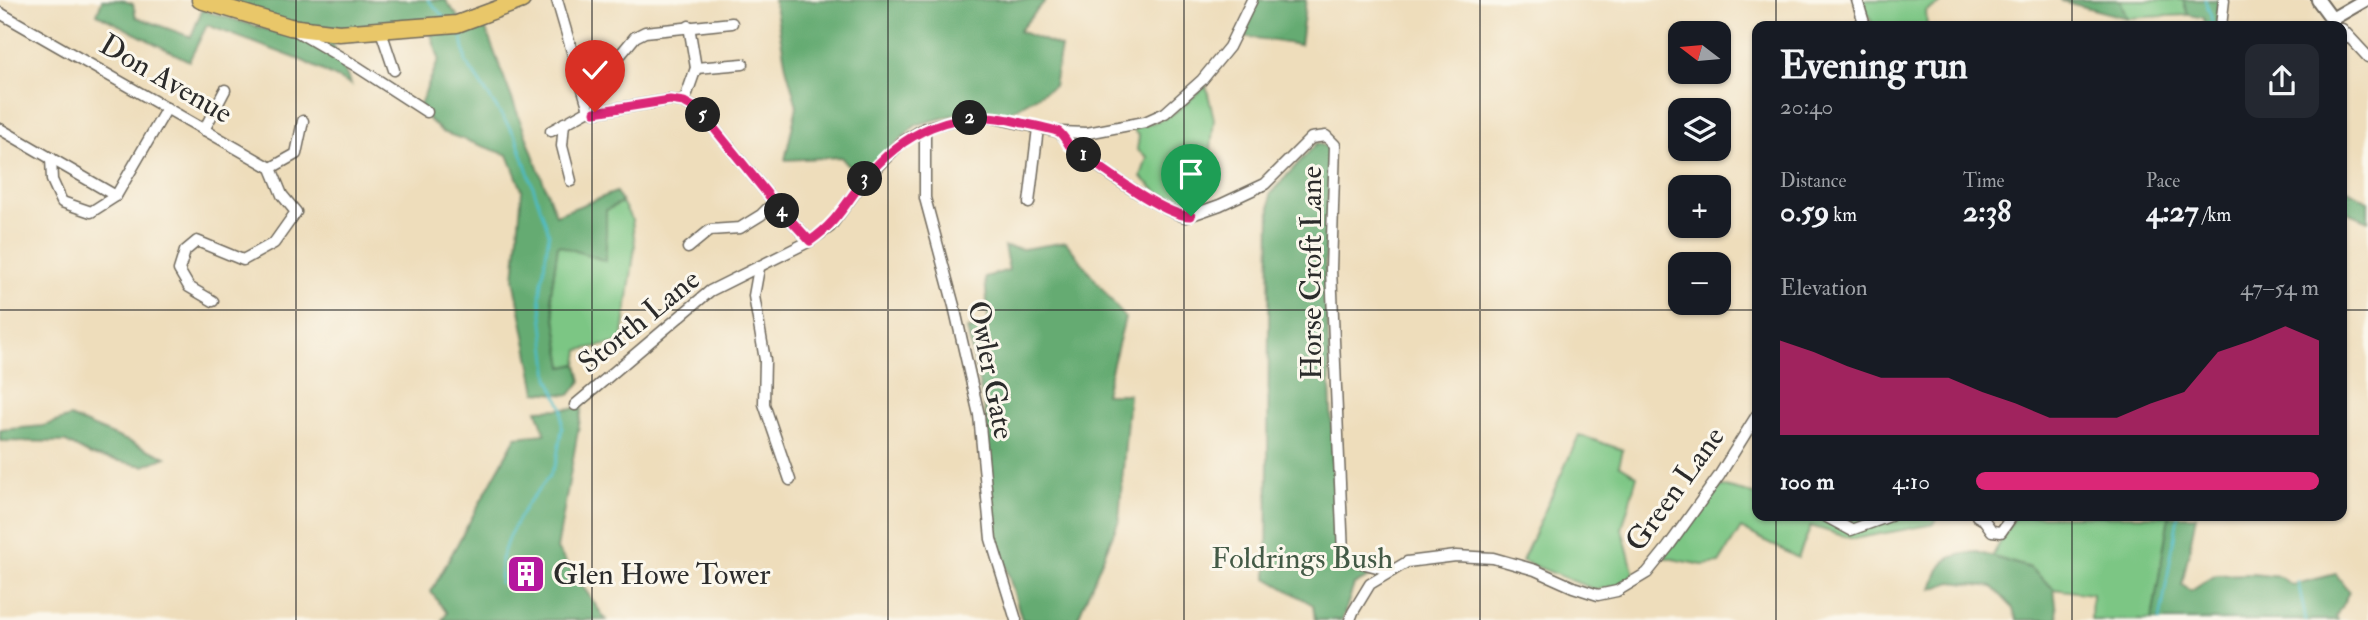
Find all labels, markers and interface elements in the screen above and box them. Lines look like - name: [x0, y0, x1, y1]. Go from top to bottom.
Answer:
- north arrow: [1668, 21, 1731, 84]
- map controls: [1668, 21, 1731, 315]
- street label: Don Avenue: [93, 26, 239, 132]
- pin: [565, 40, 625, 112]
- text: Evening run: [1780, 42, 1968, 90]
- button: share: [2245, 44, 2319, 118]
- icon: check: [576, 51, 614, 89]
- text: 20:40: [1780, 92, 1833, 121]
- pin: 5: [686, 97, 720, 132]
- button: layers: [1668, 98, 1731, 161]
- pin: 2: [953, 100, 988, 136]
- text: 5: [698, 102, 707, 126]
- text: 2: [965, 105, 974, 129]
- pin: 1: [1066, 138, 1102, 172]
- text: 1: [1080, 142, 1087, 166]
- pin: [1161, 144, 1221, 216]
- icon: arrive: [1172, 155, 1210, 193]
- pin: 3: [848, 162, 882, 196]
- text: 3: [861, 166, 868, 190]
- street label: Horse Croft Lane: [1293, 166, 1330, 380]
- text: Distance: [1780, 169, 1846, 193]
- text: Time: [1963, 169, 2005, 193]
- text: Pace: [2146, 169, 2180, 193]
- button: +: [1668, 175, 1731, 238]
- text: 0.59: [1780, 193, 1829, 230]
- text: 2:38: [1963, 193, 2011, 230]
- text: 4:27: [2146, 193, 2199, 230]
- pin: 4: [764, 194, 800, 228]
- text: 4: [776, 198, 787, 222]
- text: km: [1829, 203, 1857, 227]
- text: /km: [2199, 203, 2231, 227]
- button: −: [1668, 252, 1731, 315]
- street label: Storth Lane: [571, 261, 707, 381]
- text: Elevation: [1780, 273, 1868, 302]
- text: 47–54 m: [2240, 273, 2319, 302]
- street label: Owler Gate: [959, 298, 1023, 442]
- street label: Green Lane: [1617, 419, 1733, 559]
- text: 100 m: [1780, 467, 1834, 496]
- text: 4:10: [1892, 467, 1930, 496]
- park label: Foldrings Bush: [1211, 540, 1393, 577]
- building icon: Glen Howe Tower: [505, 553, 547, 595]
- place label: Glen Howe Tower: [553, 556, 770, 593]

